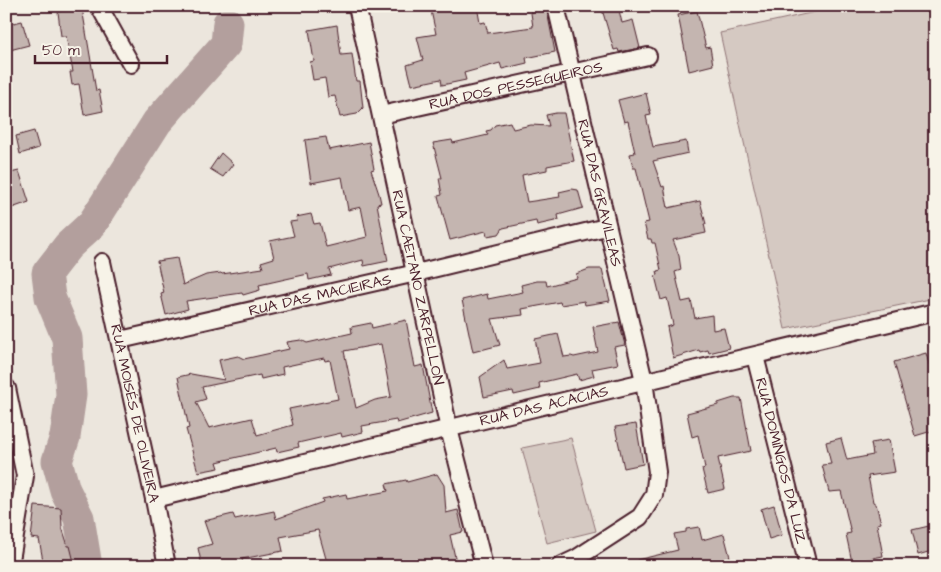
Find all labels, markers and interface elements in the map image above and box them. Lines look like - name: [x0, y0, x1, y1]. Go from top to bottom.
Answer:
- scale bar: [35, 32, 168, 64]
- text: 50 m: [42, 40, 80, 61]
- street label: RUA DOS PESSEGUEIROS: [427, 56, 605, 115]
- street label: RUA DAS GRAVILEAS: [572, 117, 627, 269]
- street label: RUA CAETANO ZARPELLON: [387, 188, 450, 387]
- street label: RUA DAS MACIEIRAS: [247, 268, 394, 321]
- street label: RUA MOISÉS DE OLIVEIRA: [105, 322, 165, 505]
- street label: RUA DOMINGOS DA LUZ: [750, 375, 813, 546]
- street label: RUA DAS ACACIAS: [477, 380, 611, 431]

